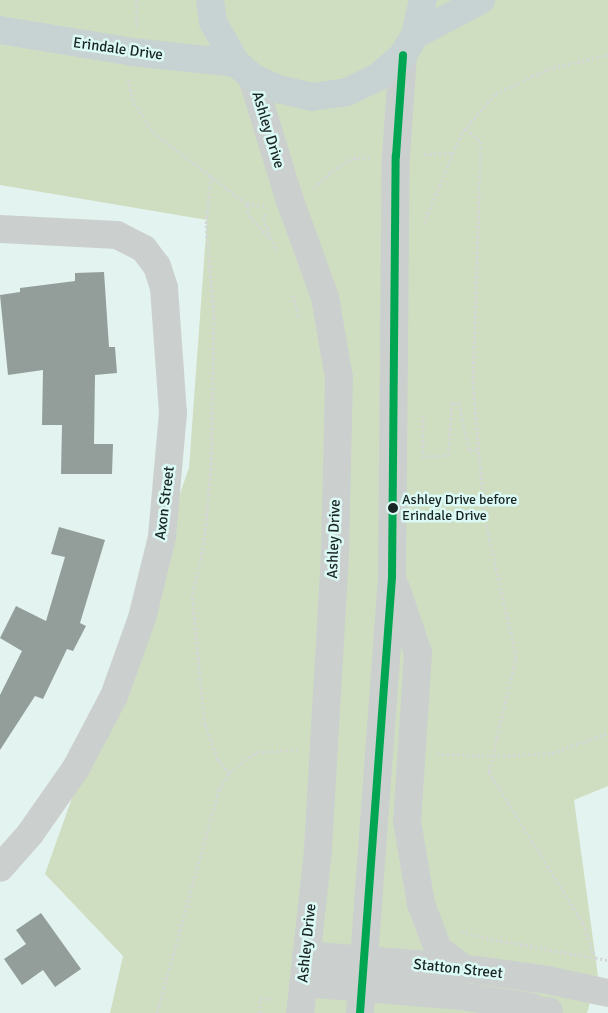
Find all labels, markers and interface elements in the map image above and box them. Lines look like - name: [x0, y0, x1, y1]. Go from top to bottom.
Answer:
- street label: Erindale Drive: [72, 34, 164, 64]
- street label: Ashley Drive: [248, 89, 288, 171]
- street label: Axon Street: [152, 465, 178, 541]
- place label: Ashley Drive before Erindale Drive: [402, 492, 517, 524]
- street label: Ashley Drive: [324, 499, 344, 579]
- marker: Ashley Drive before Erindale Drive: [388, 503, 398, 513]
- street label: Ashley Drive: [294, 903, 320, 983]
- street label: Statton Street: [412, 955, 504, 983]

